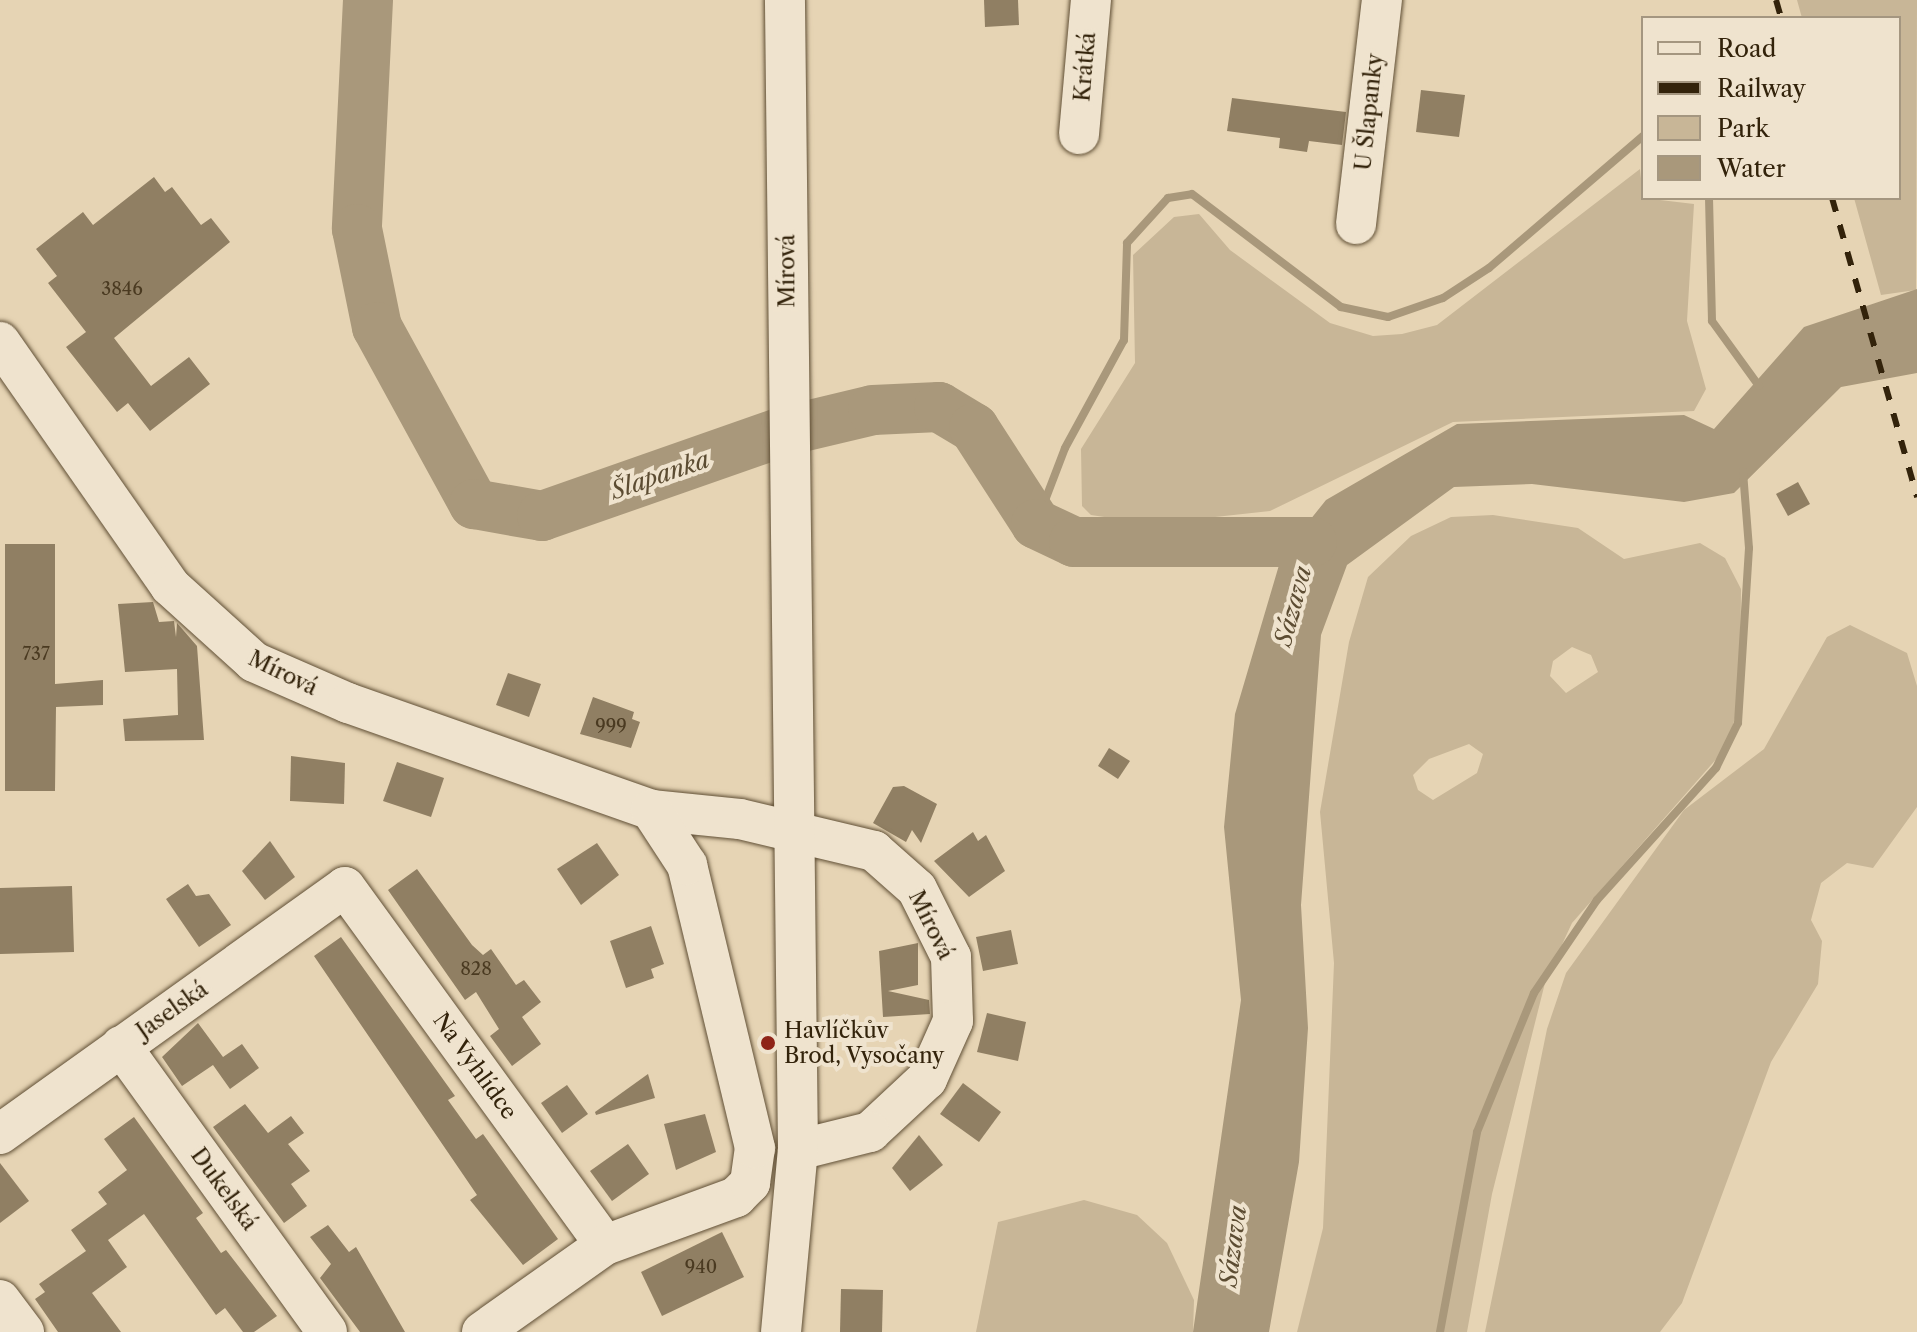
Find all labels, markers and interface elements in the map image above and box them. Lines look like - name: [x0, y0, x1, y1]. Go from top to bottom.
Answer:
- legend: [1641, 16, 1901, 200]
- street label: Krátká: [1069, 31, 1101, 103]
- text: Road: [1717, 34, 1776, 63]
- street label: U Šlapanky: [1350, 52, 1388, 172]
- text: Railway: [1717, 74, 1806, 103]
- text: Park: [1717, 114, 1769, 143]
- text: Water: [1717, 154, 1786, 183]
- street label: Mírová: [774, 234, 800, 308]
- house number: 3846: [101, 278, 143, 300]
- water label: Šlapanka: [607, 445, 713, 505]
- water label: Sázava: [1269, 563, 1317, 649]
- house number: 737: [22, 643, 50, 665]
- street label: Mírová: [244, 645, 322, 701]
- house number: 999: [595, 715, 627, 737]
- street label: Mírová: [903, 886, 959, 964]
- house number: 828: [460, 958, 492, 980]
- street label: Jaselská: [131, 976, 213, 1044]
- street label: Na Vyhlídce: [427, 1007, 523, 1125]
- place label: Havlíčkův Brod, Vysočany: [784, 1017, 945, 1068]
- marker: Havlíčkův Brod, Vysočany: [759, 1034, 777, 1052]
- street label: Dukelská: [185, 1143, 263, 1235]
- water label: Sázava: [1214, 1204, 1252, 1288]
- house number: 940: [685, 1256, 717, 1278]

